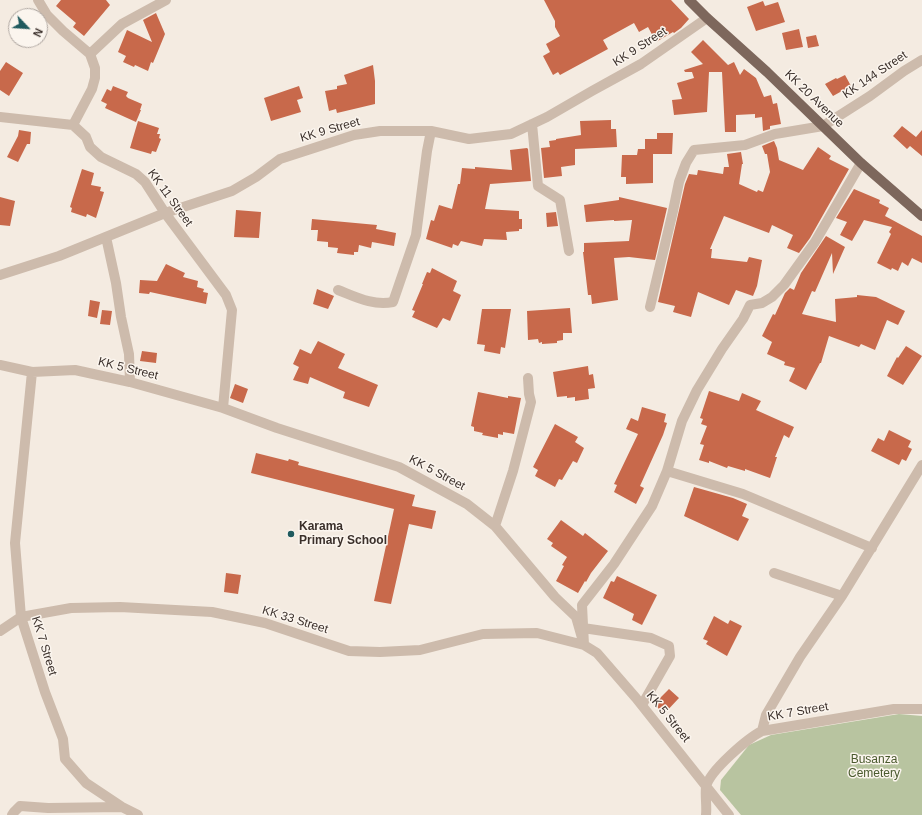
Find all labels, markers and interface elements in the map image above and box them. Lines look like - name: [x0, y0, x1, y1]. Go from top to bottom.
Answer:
- north arrow: [8, 8, 48, 48]
- street label: KK 9 Street: [610, 24, 670, 70]
- text: N: [31, 27, 45, 39]
- street label: KK 144 Street: [840, 48, 910, 102]
- street label: KK 20 Avenue: [781, 67, 847, 131]
- street label: KK 9 Street: [299, 115, 361, 145]
- street label: KK 11 Street: [144, 167, 196, 229]
- street label: KK 5 Street: [96, 355, 160, 383]
- street label: KK 5 Street: [407, 452, 467, 494]
- place label: Karama Primary School: [299, 520, 387, 548]
- marker: Karama Primary School: [286, 529, 296, 539]
- street label: KK 33 Street: [260, 603, 330, 637]
- street label: KK 7 Street: [28, 615, 60, 677]
- street label: KK 5 Street: [643, 689, 693, 745]
- street label: KK 7 Street: [767, 700, 829, 724]
- park label: Busanza Cemetery: [848, 753, 900, 781]

